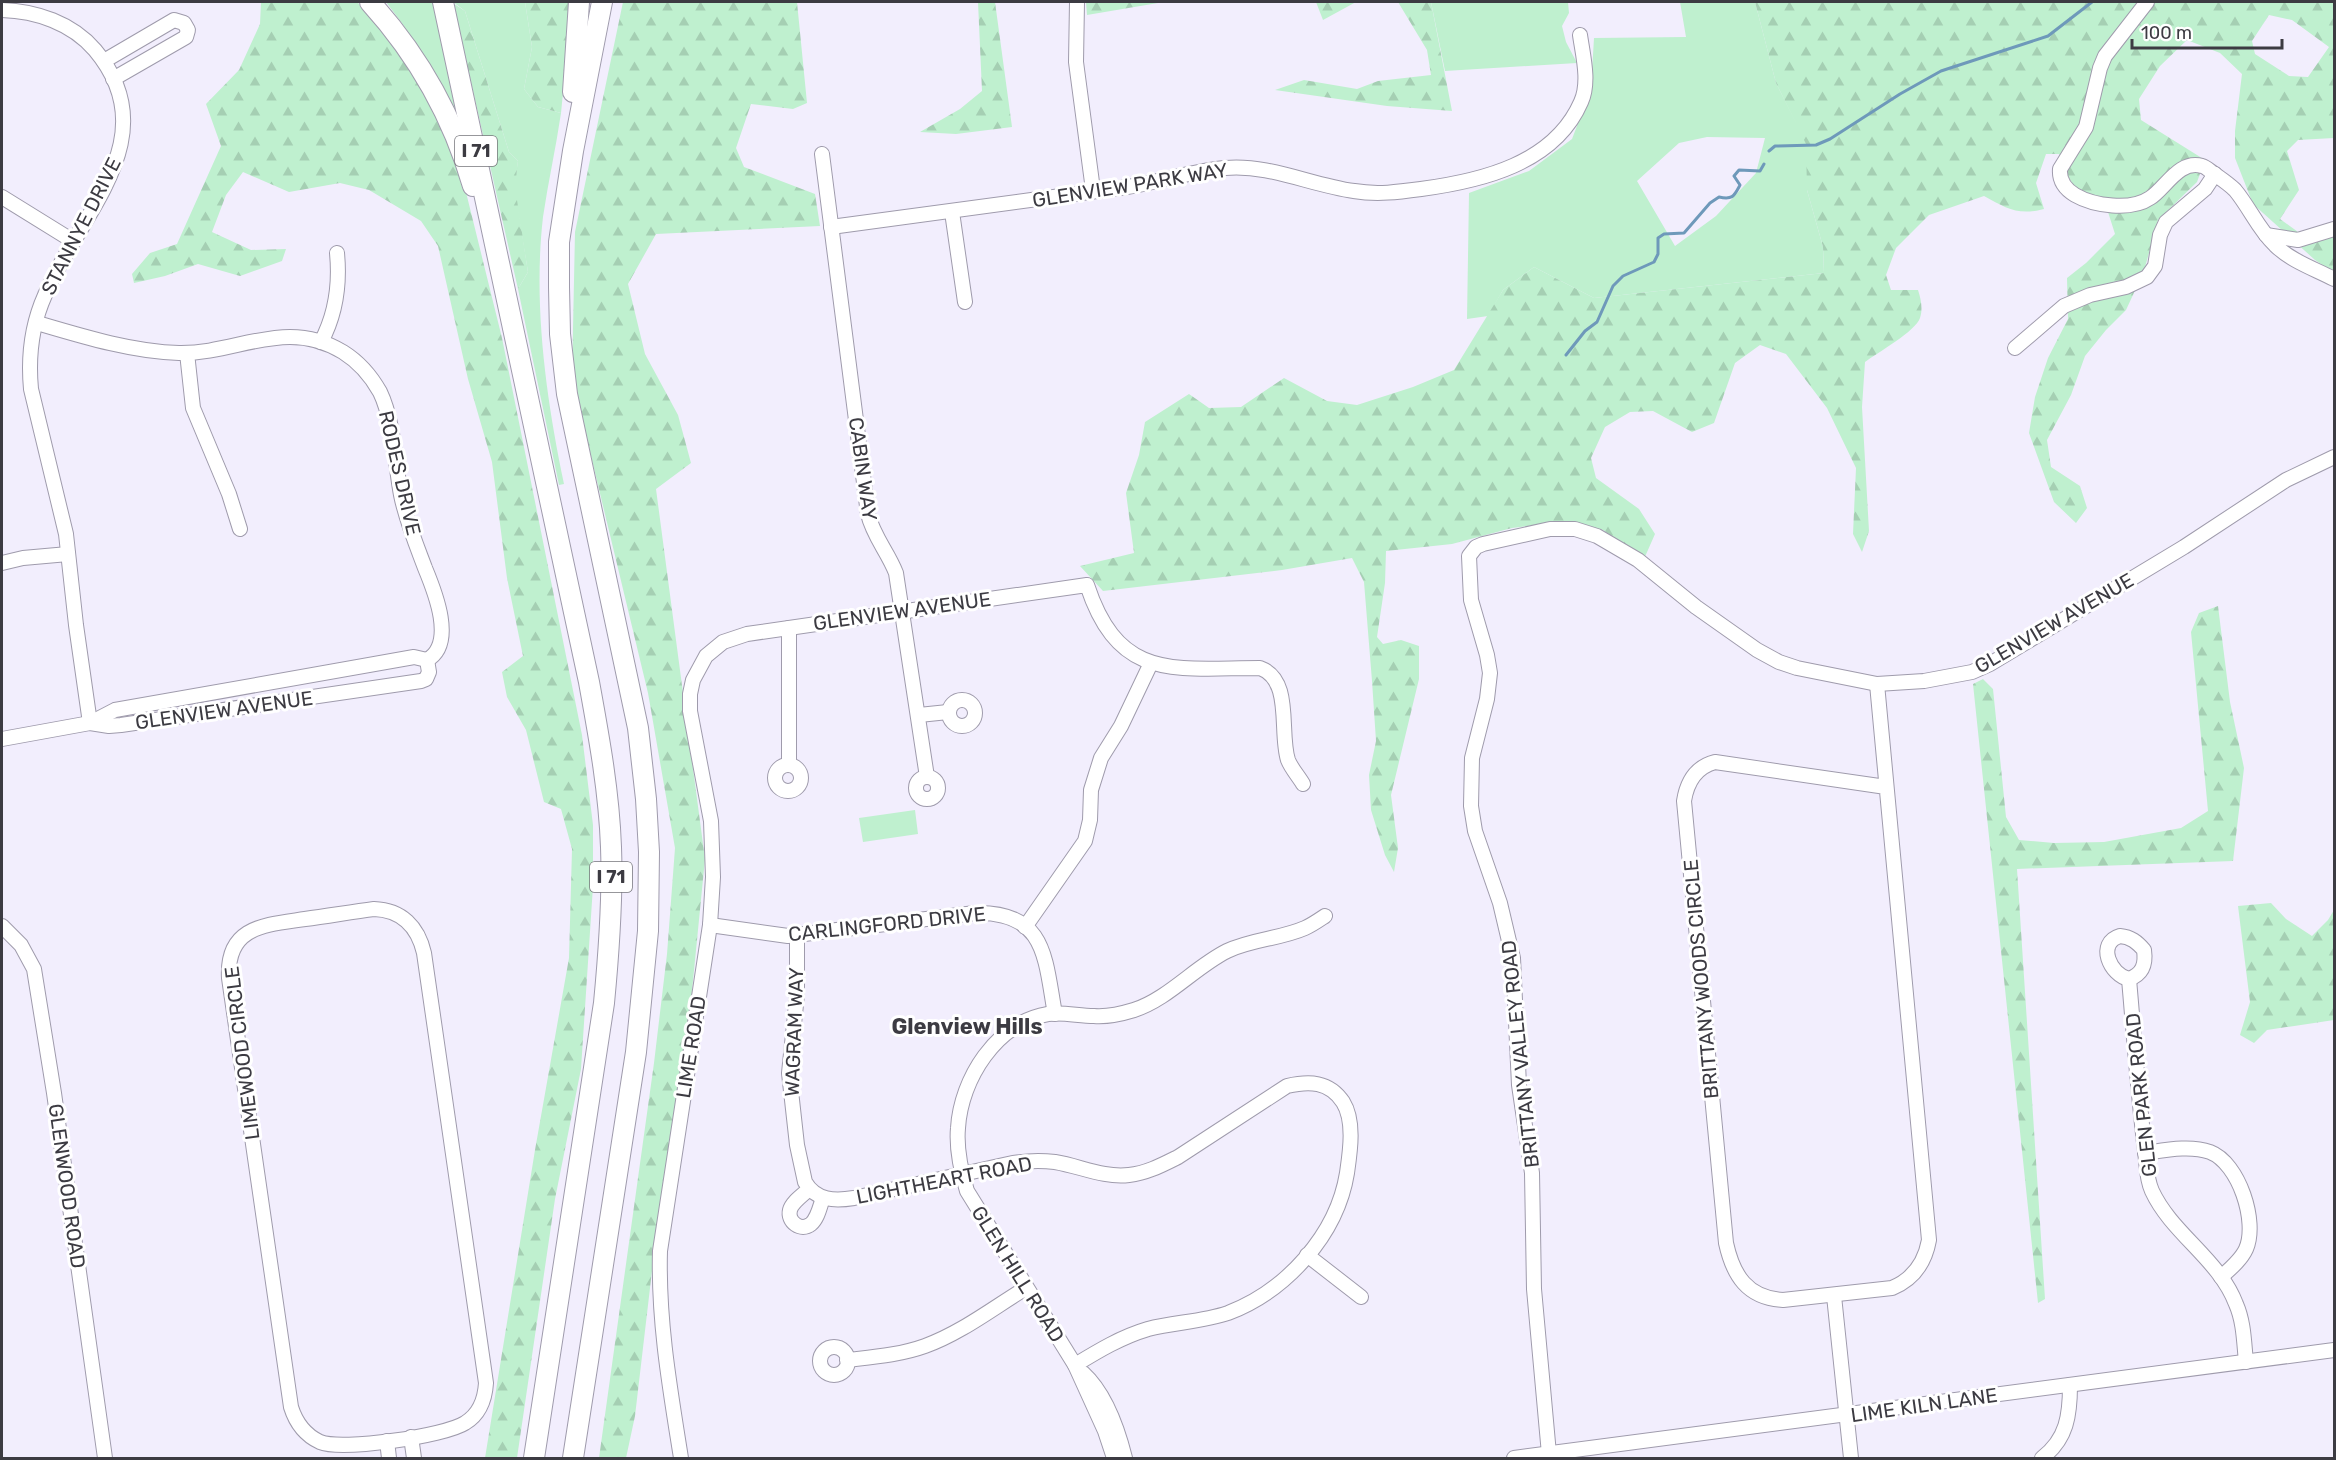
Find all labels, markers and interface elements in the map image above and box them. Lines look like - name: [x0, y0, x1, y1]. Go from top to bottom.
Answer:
- scale bar: [2132, 12, 2282, 50]
- text: 100 m: [2141, 22, 2192, 44]
- road number: I 71: [455, 136, 497, 166]
- street label: STANNYE DRIVE: [36, 153, 126, 299]
- street label: GLENVIEW PARK WAY: [1031, 158, 1229, 212]
- street label: RODES DRIVE: [374, 408, 426, 538]
- street label: CABIN WAY: [844, 416, 882, 522]
- street label: GLENVIEW AVENUE: [1970, 568, 2138, 678]
- street label: GLENVIEW AVENUE: [812, 587, 992, 635]
- street label: GLENVIEW AVENUE: [134, 686, 314, 734]
- street label: BRITTANY WOODS CIRCLE: [1679, 858, 1723, 1100]
- road number: I 71: [590, 862, 632, 892]
- street label: CARLINGFORD DRIVE: [787, 902, 987, 946]
- street label: BRITTANY VALLEY ROAD: [1496, 939, 1544, 1169]
- street label: LIMEWOOD CIRCLE: [219, 965, 265, 1141]
- street label: WAGRAM WAY: [780, 967, 808, 1097]
- street label: LIME ROAD: [671, 994, 711, 1100]
- street label: GLEN PARK ROAD: [2120, 1012, 2162, 1178]
- district label: Glenview Hills: [891, 1013, 1043, 1040]
- street label: GLENWOOD ROAD: [44, 1102, 90, 1270]
- street label: LIGHTHEART ROAD: [854, 1151, 1034, 1209]
- street label: GLEN HILL ROAD: [966, 1201, 1070, 1347]
- street label: LIME KILN LANE: [1849, 1383, 1999, 1427]

